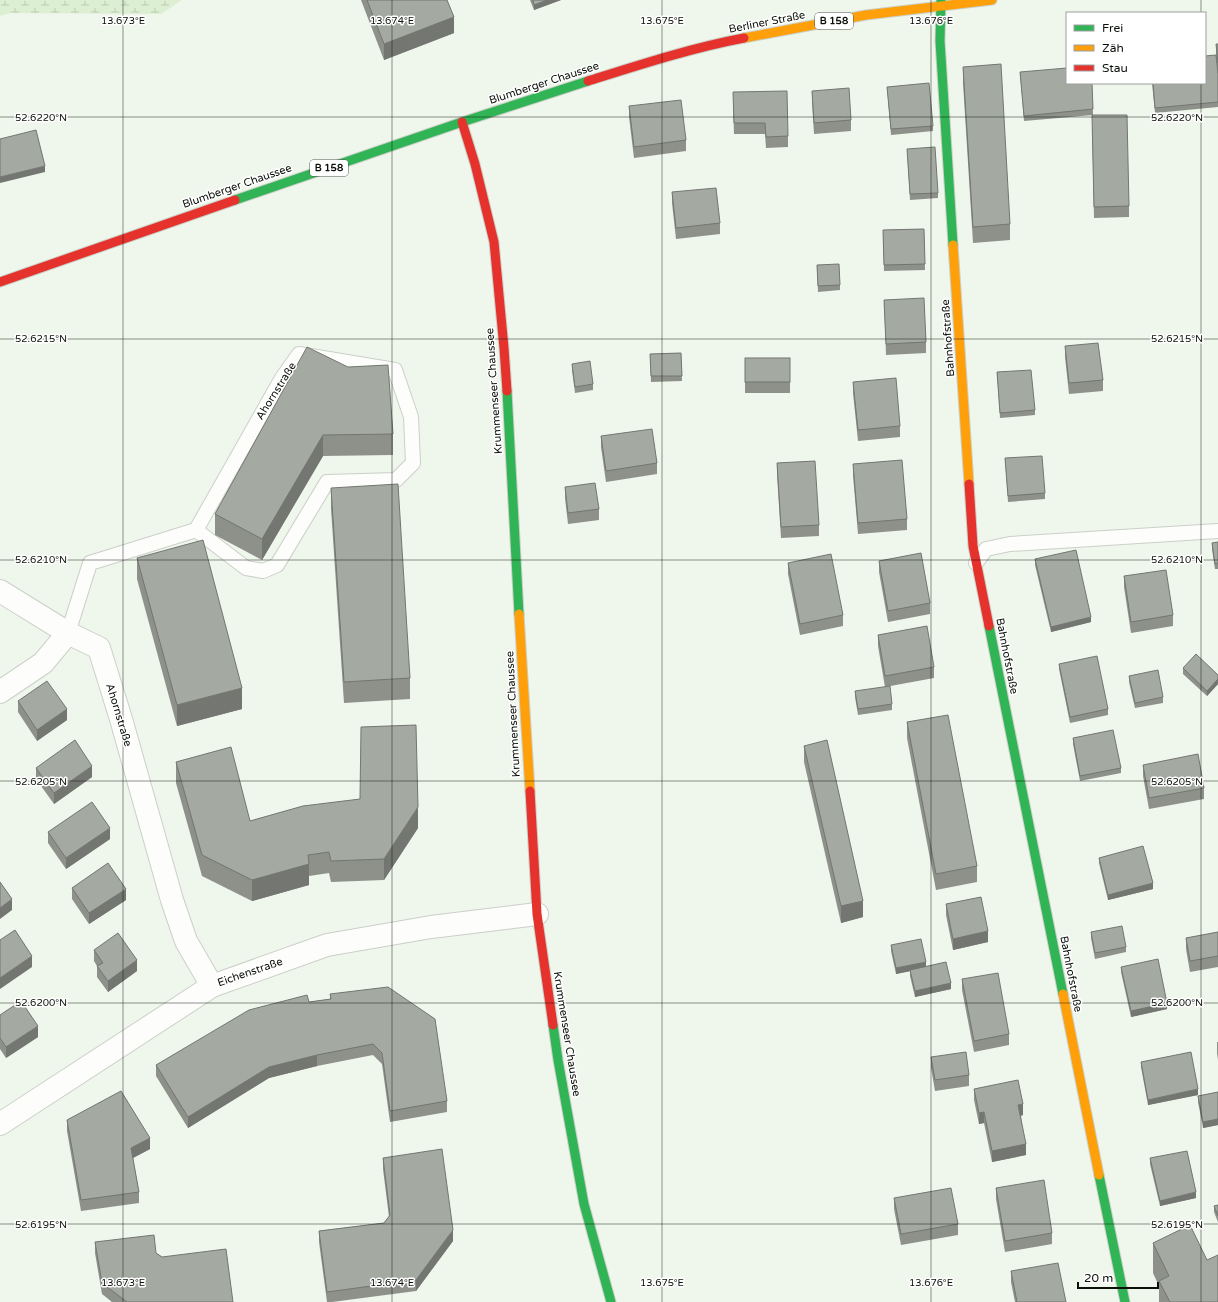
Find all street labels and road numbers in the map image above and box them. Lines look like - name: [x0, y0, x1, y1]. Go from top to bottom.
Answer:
- street label: Berliner Straße: [728, 8, 806, 36]
- road number: B 158: [815, 13, 853, 29]
- street label: Blumberger Chaussee: [487, 59, 601, 107]
- road number: B 158: [310, 160, 348, 176]
- street label: Blumberger Chaussee: [181, 161, 293, 211]
- street label: Bahnhofstraße: [939, 299, 957, 377]
- street label: Krummenseer Chaussee: [483, 327, 505, 455]
- street label: Ahornstraße: [253, 360, 299, 422]
- street label: Bahnhofstraße: [993, 617, 1021, 695]
- street label: Krummenseer Chaussee: [503, 651, 523, 777]
- street label: Ahornstraße: [103, 682, 135, 748]
- street label: Bahnhofstraße: [1057, 935, 1085, 1013]
- street label: Eichenstraße: [216, 955, 284, 989]
- street label: Krummenseer Chaussee: [551, 971, 583, 1097]

